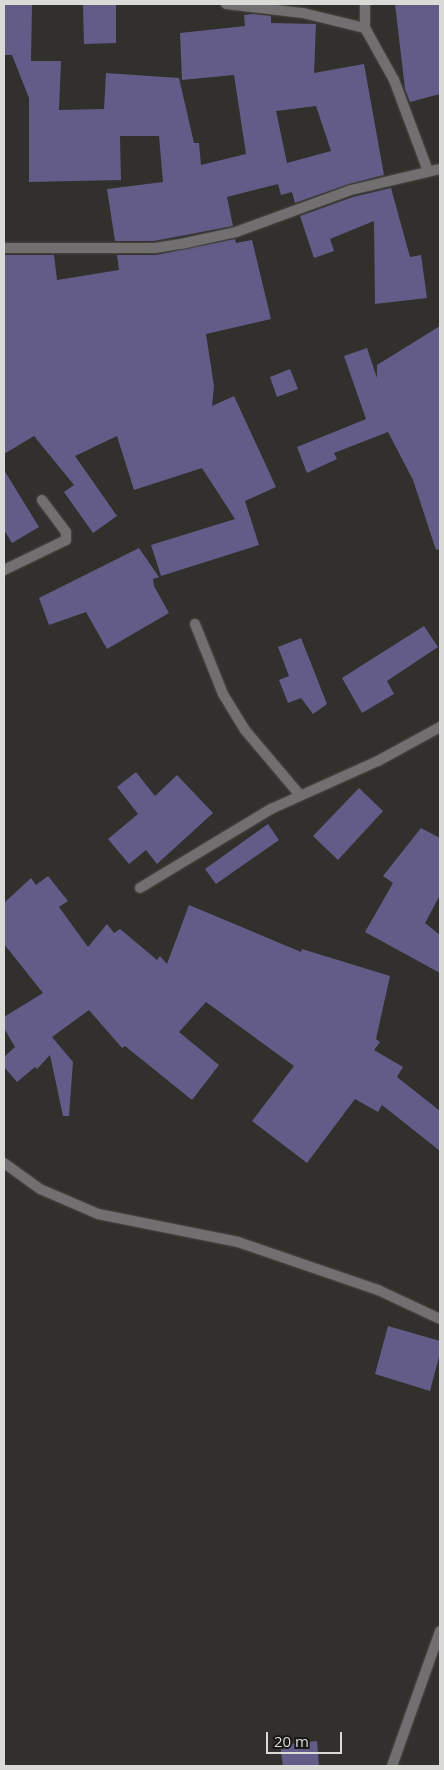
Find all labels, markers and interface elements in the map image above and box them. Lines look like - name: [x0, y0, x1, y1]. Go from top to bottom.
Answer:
- scale bar: [269, 1722, 345, 1754]
- text: 20 m: [274, 1731, 309, 1751]

